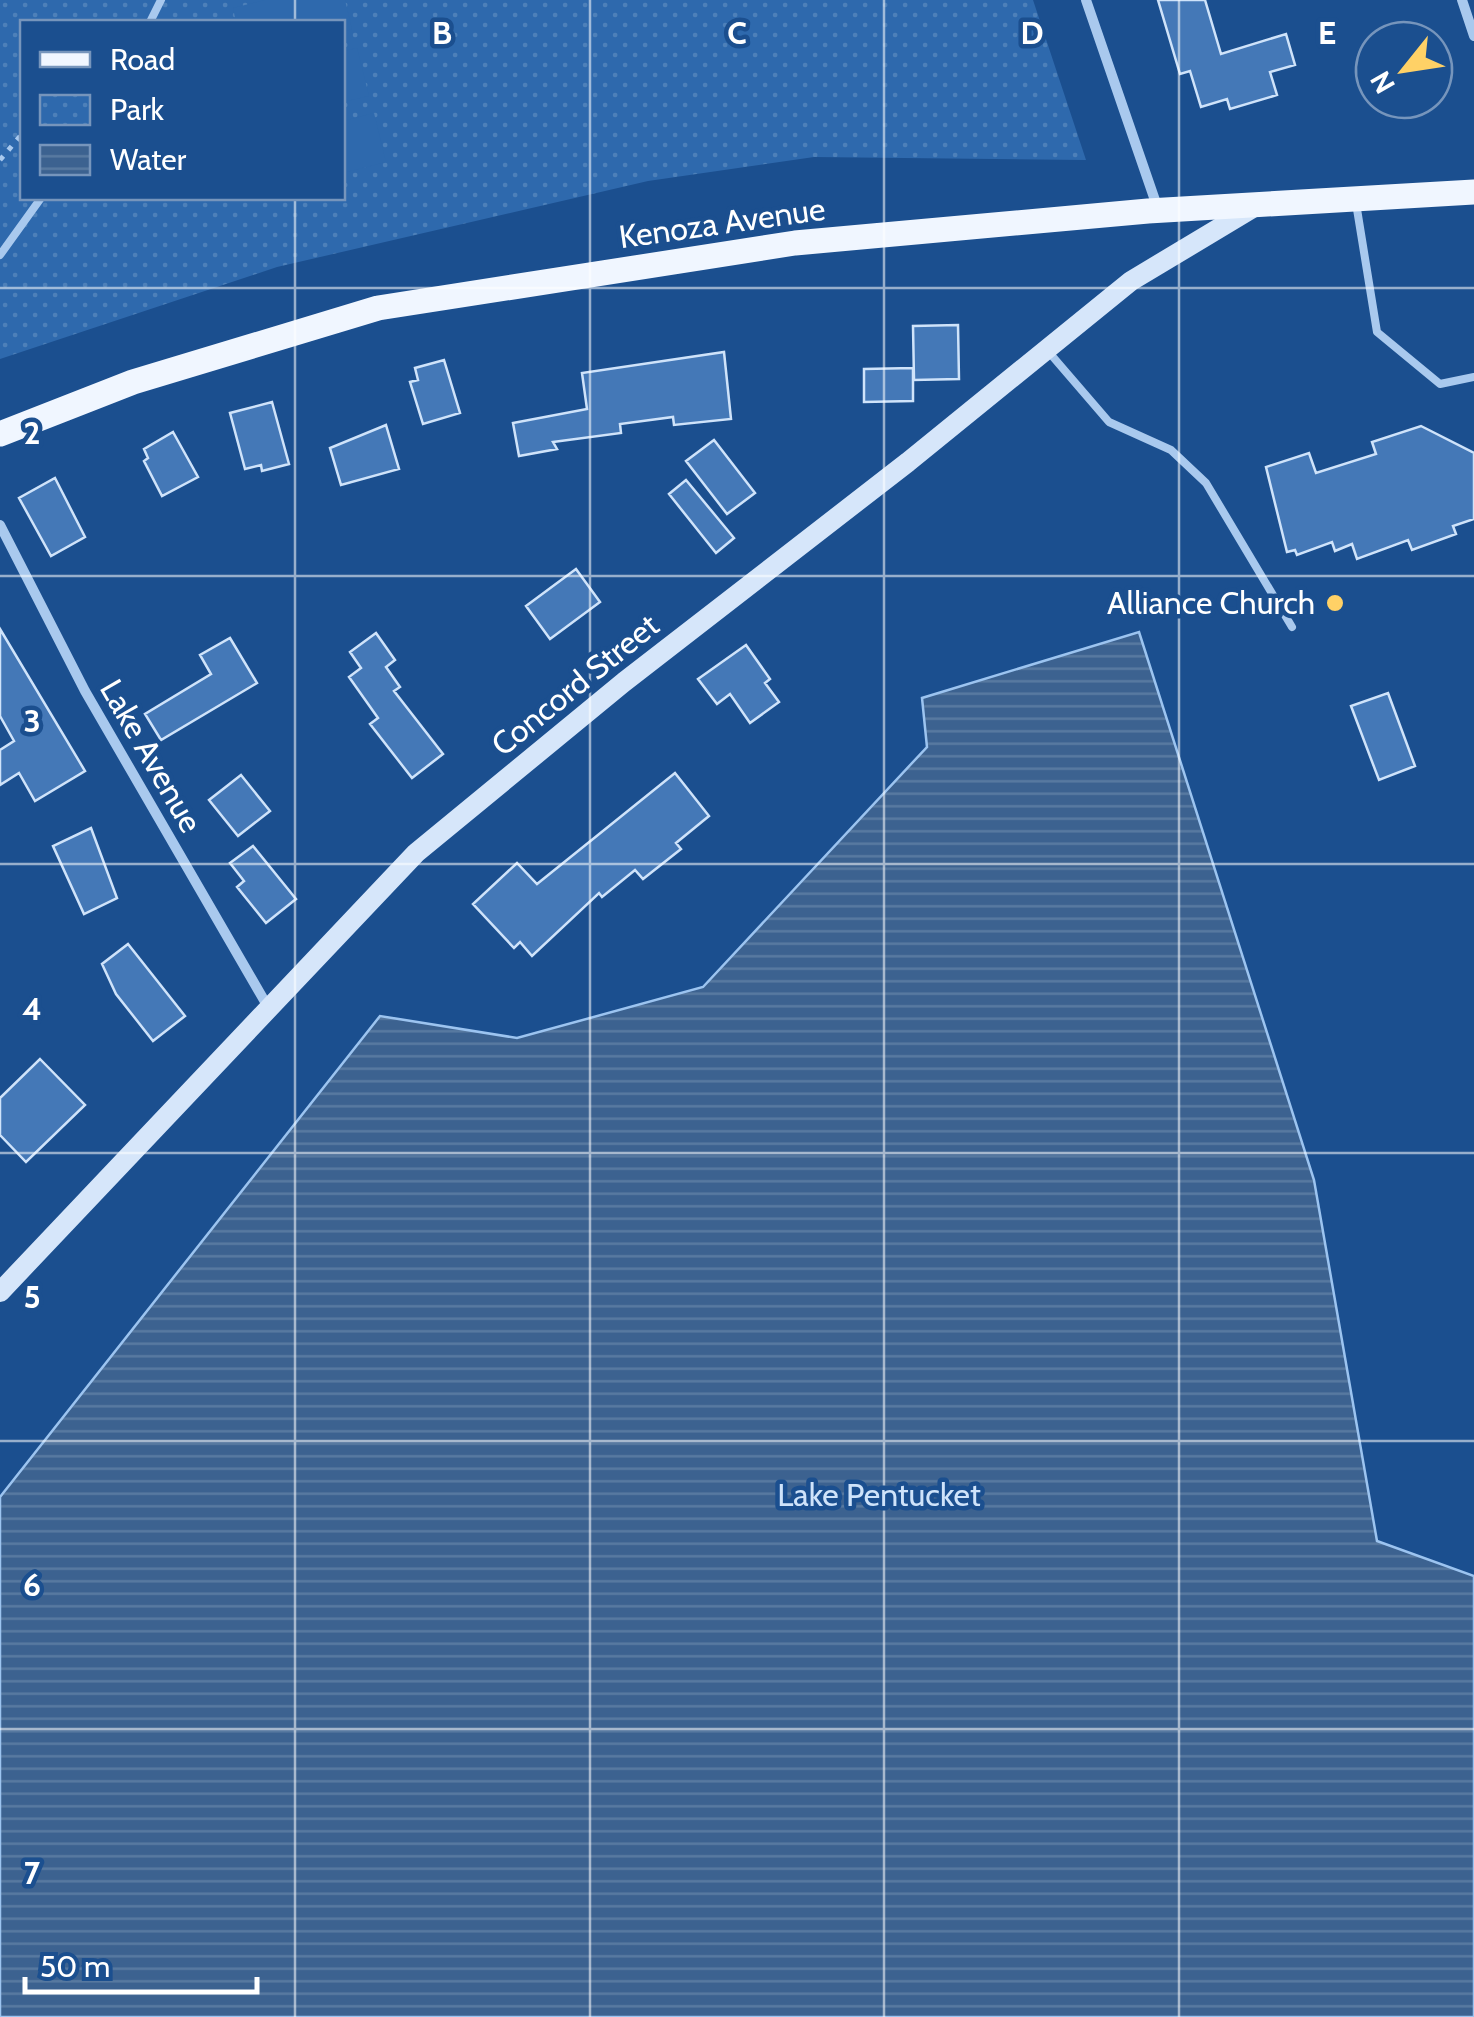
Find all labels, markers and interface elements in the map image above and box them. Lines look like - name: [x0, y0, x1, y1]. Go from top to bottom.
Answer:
- text: B: [432, 13, 452, 52]
- text: C: [727, 13, 747, 52]
- text: D: [1020, 13, 1044, 52]
- text: E: [1318, 13, 1336, 52]
- legend: [20, 20, 345, 200]
- north arrow: [1354, 20, 1454, 120]
- text: Road: [110, 41, 175, 78]
- text: N: [1363, 65, 1402, 100]
- text: Park: [110, 91, 165, 128]
- text: Water: [110, 141, 187, 178]
- street label: Kenoza Avenue: [616, 189, 827, 256]
- text: 2: [24, 413, 40, 452]
- place label: Alliance Church: [1107, 583, 1315, 622]
- marker: Alliance Church: [1324, 592, 1346, 614]
- street label: Concord Street: [483, 605, 666, 764]
- street label: Lake Avenue: [92, 672, 211, 839]
- text: 3: [23, 701, 41, 740]
- text: 4: [22, 989, 42, 1028]
- text: 5: [23, 1277, 41, 1316]
- park label: Lake Pentucket: [777, 1475, 981, 1514]
- text: 6: [23, 1565, 41, 1604]
- text: 7: [24, 1853, 41, 1892]
- scale bar: [25, 1932, 258, 1994]
- text: 50 m: [40, 1948, 110, 1985]

